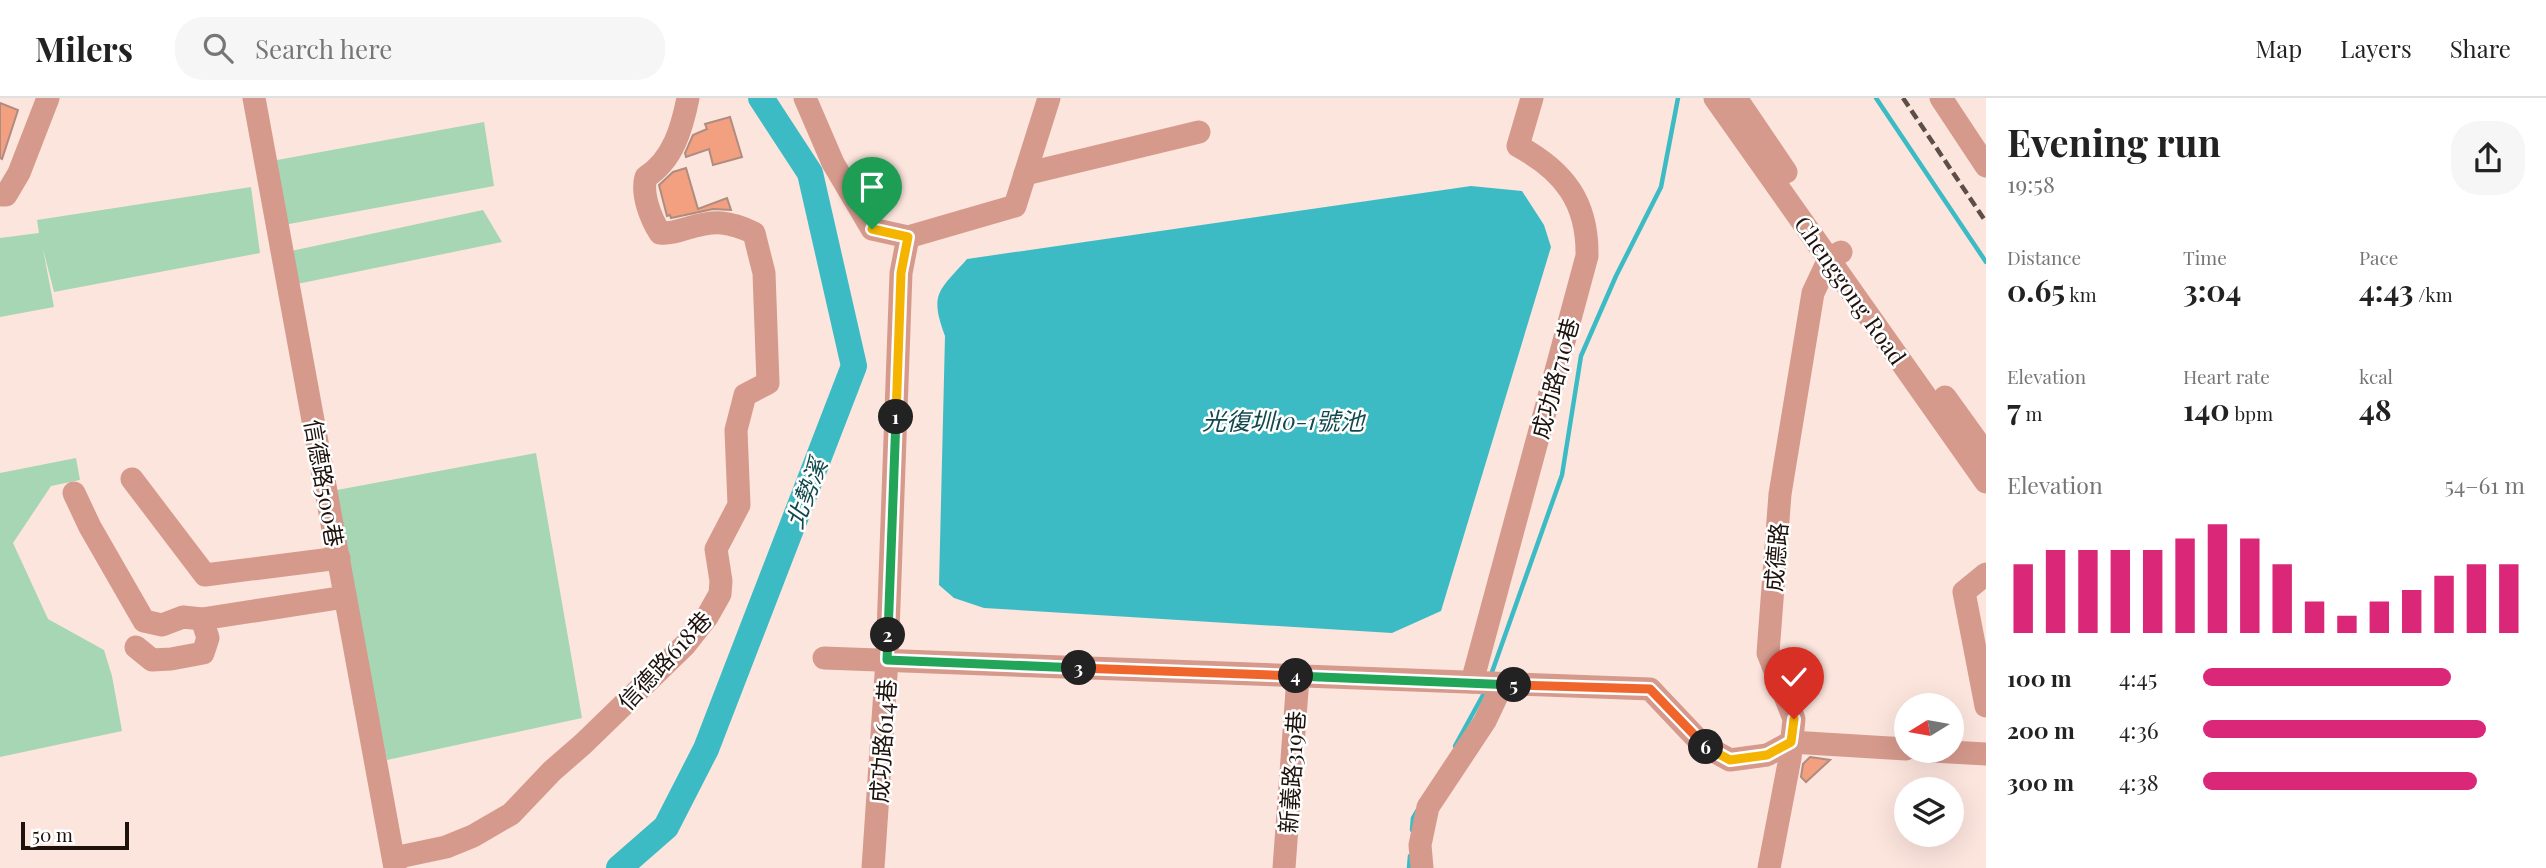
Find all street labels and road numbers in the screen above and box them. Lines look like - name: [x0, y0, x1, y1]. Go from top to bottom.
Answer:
- street label: Chenggong Road: [1788, 209, 1914, 371]
- street label: 成功路710巷: [1523, 314, 1585, 442]
- street label: 信德路500巷: [299, 417, 351, 549]
- street label: 成德路: [1757, 521, 1793, 593]
- street label: 信德路618巷: [610, 604, 718, 716]
- street label: 成功路614巷: [862, 678, 902, 804]
- street label: 新義路319巷: [1271, 710, 1311, 834]

